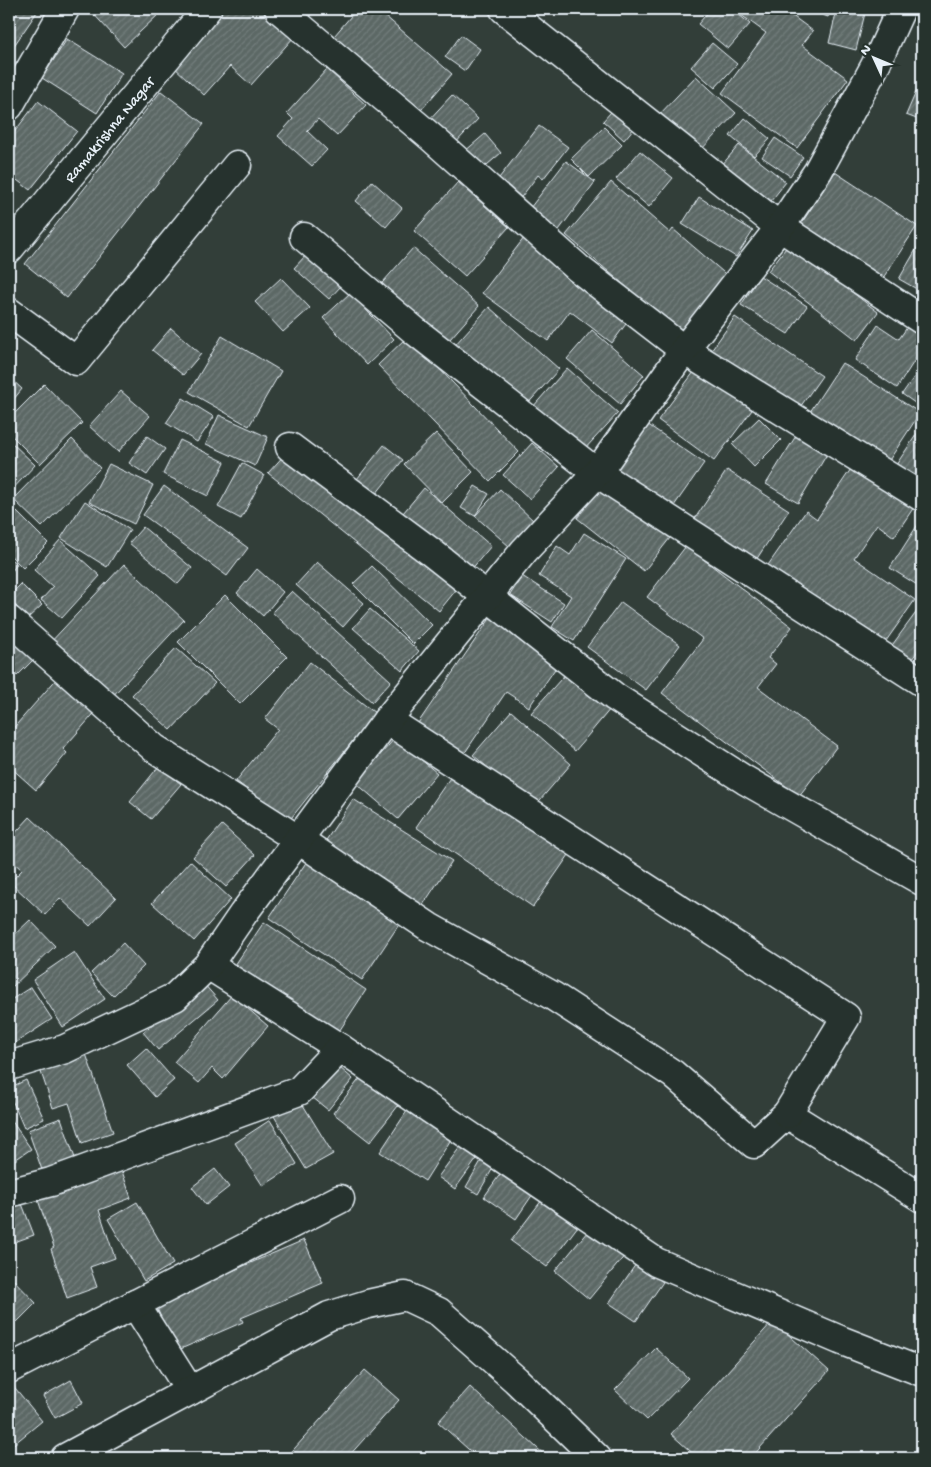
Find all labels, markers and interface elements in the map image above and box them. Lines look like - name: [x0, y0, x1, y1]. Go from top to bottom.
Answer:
- north arrow: [848, 32, 898, 82]
- text: N: [857, 42, 876, 60]
- street label: Ramakrishna Nagar: [62, 73, 161, 188]

